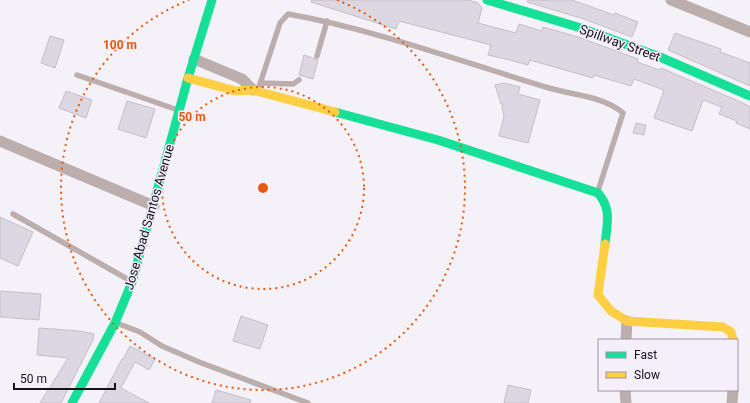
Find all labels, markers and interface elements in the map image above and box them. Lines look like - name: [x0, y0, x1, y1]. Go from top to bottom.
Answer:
- street label: Spillway Street: [578, 21, 662, 65]
- text: 100 m: [103, 38, 137, 52]
- text: 50 m: [178, 110, 206, 124]
- street label: Jose Abad Santos Avenue: [121, 142, 177, 292]
- centre of rings: [256, 181, 270, 195]
- legend: [598, 339, 738, 391]
- text: Fast: [634, 348, 657, 362]
- scale bar: [14, 365, 115, 391]
- text: Slow: [634, 368, 660, 382]
- text: 50 m: [20, 372, 47, 386]

